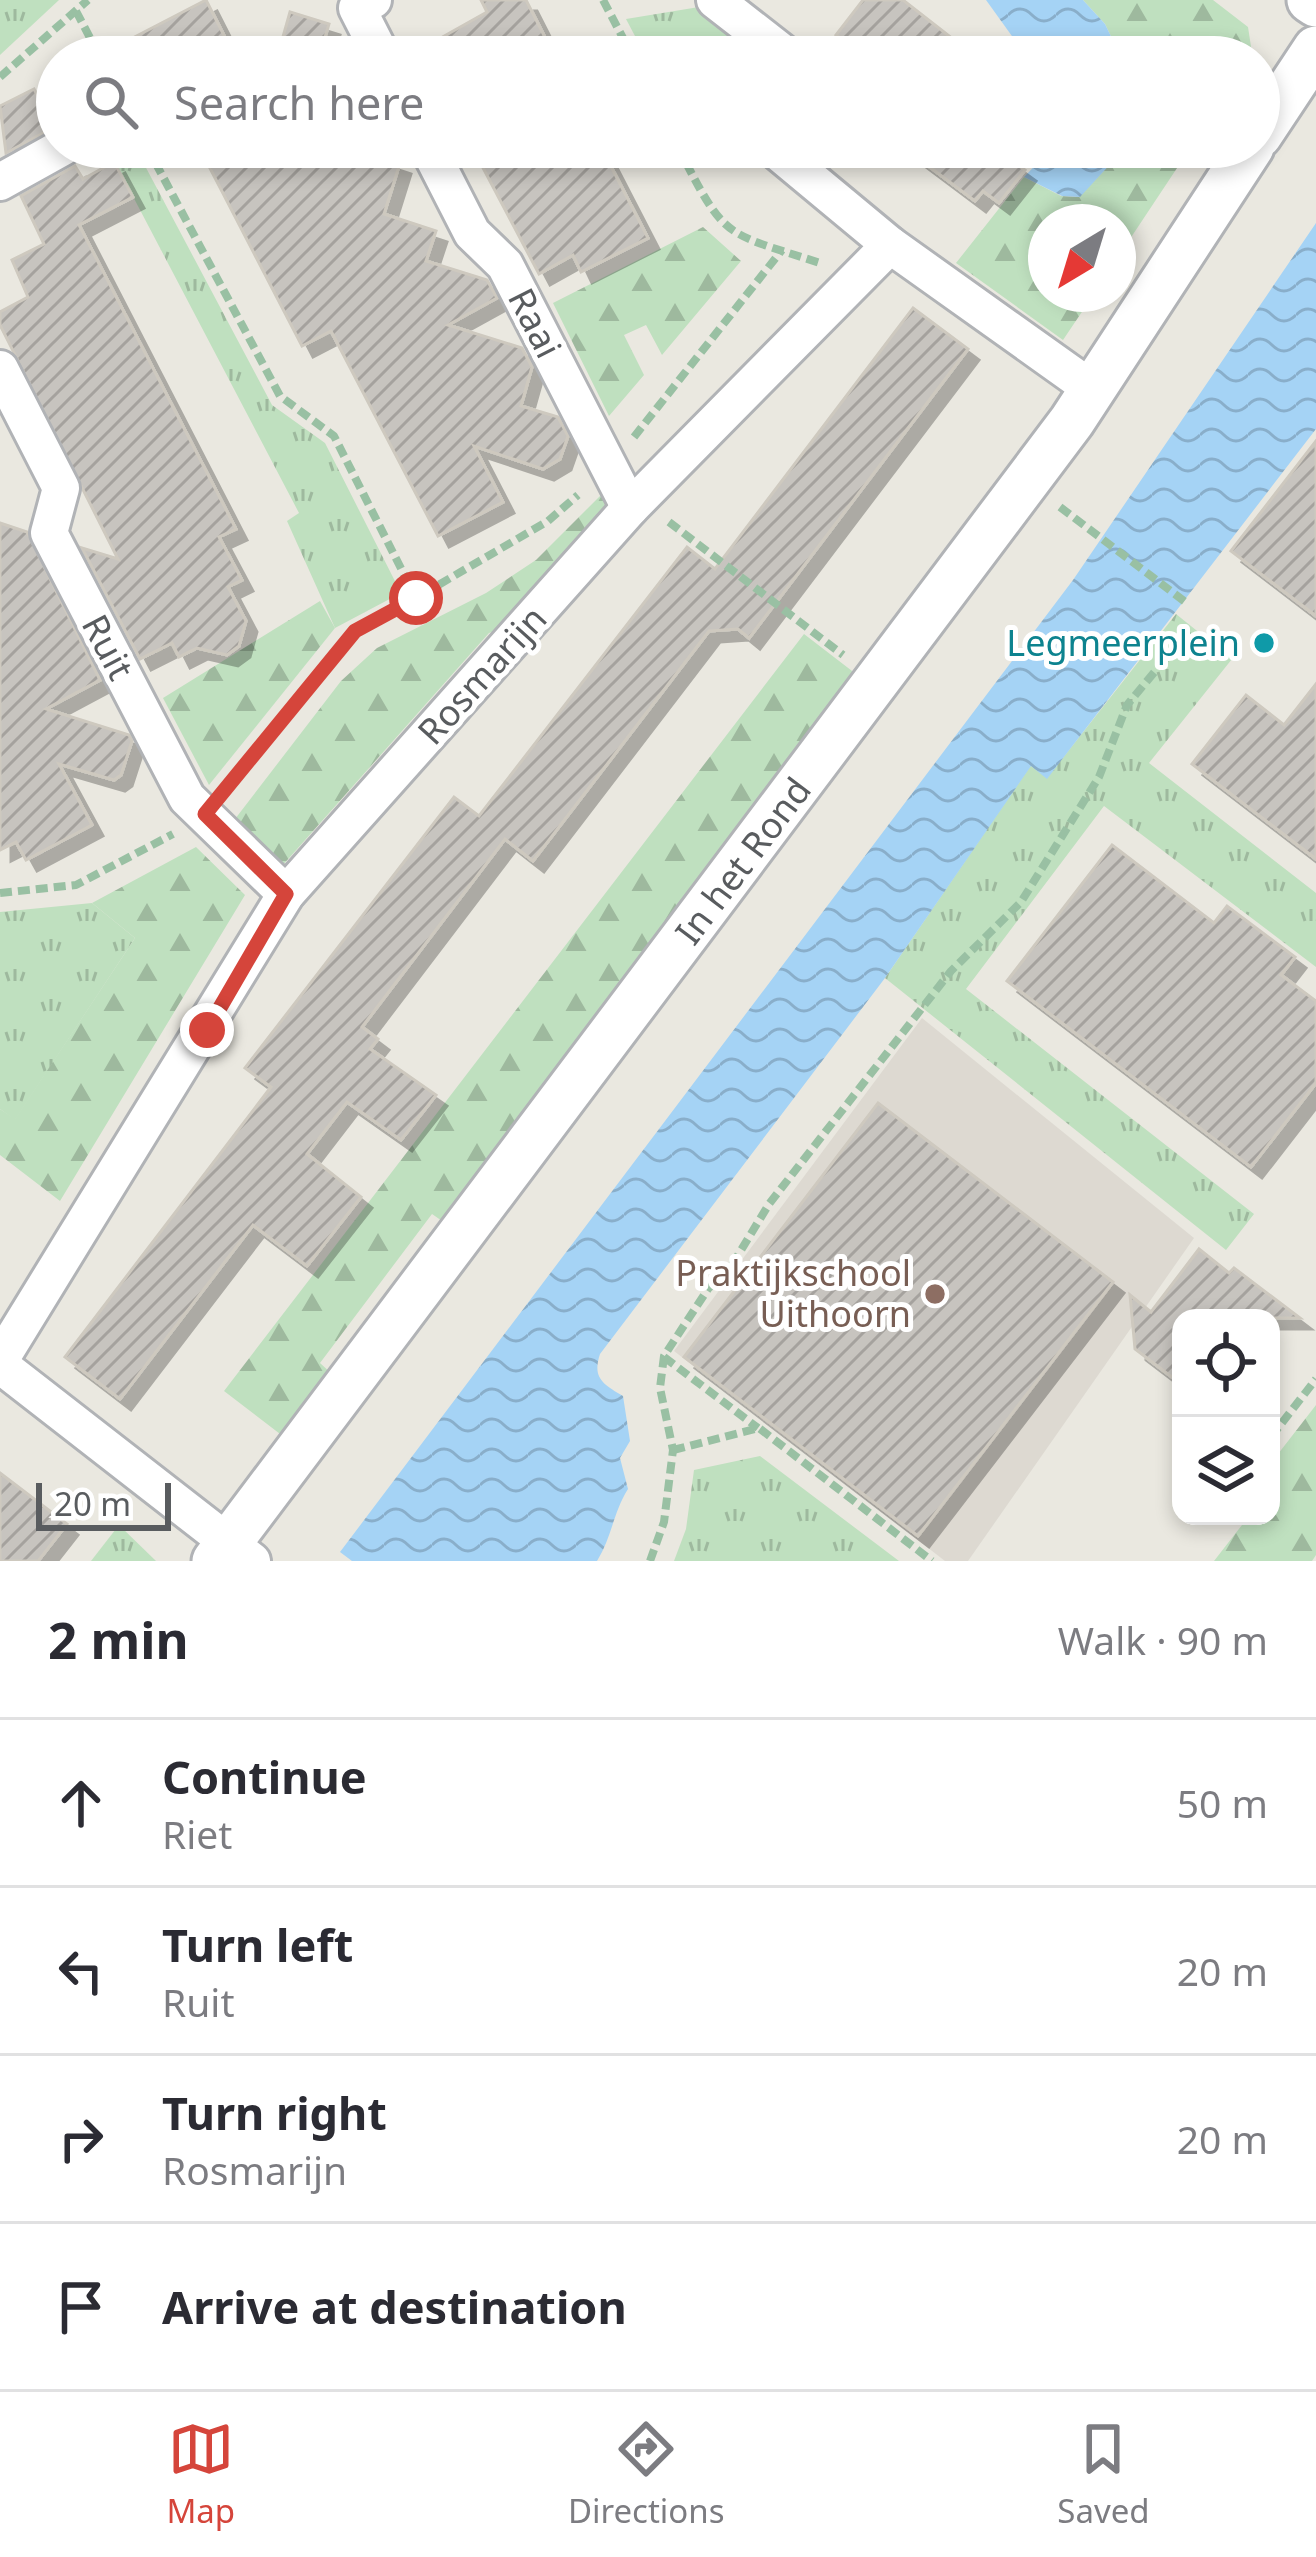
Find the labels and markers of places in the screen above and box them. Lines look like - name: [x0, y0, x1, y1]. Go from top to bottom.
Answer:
- place label: Legmeerplein: [1006, 618, 1240, 667]
- marker: Legmeerplein: [1251, 630, 1277, 656]
- place label: Praktijkschool Uithoorn: [675, 1248, 911, 1338]
- marker: Praktijkschool Uithoorn: [922, 1281, 948, 1307]

